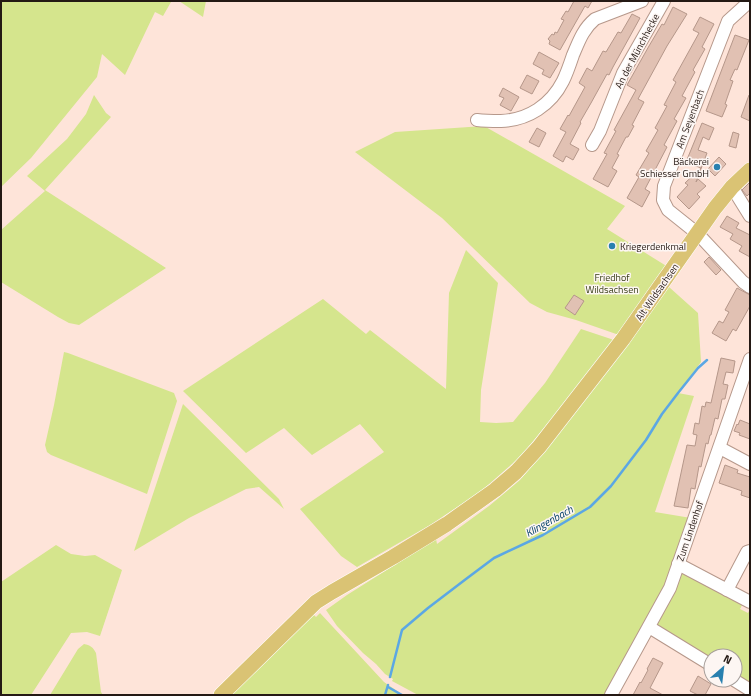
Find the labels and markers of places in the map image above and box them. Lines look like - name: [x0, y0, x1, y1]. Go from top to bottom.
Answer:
- place label: Bäckerei Schiesser GmbH: [640, 154, 709, 181]
- marker: Bäckerei Schiesser GmbH: [712, 162, 722, 172]
- place label: Kriegerdenkmal: [620, 239, 686, 254]
- marker: Kriegerdenkmal: [607, 241, 617, 251]

